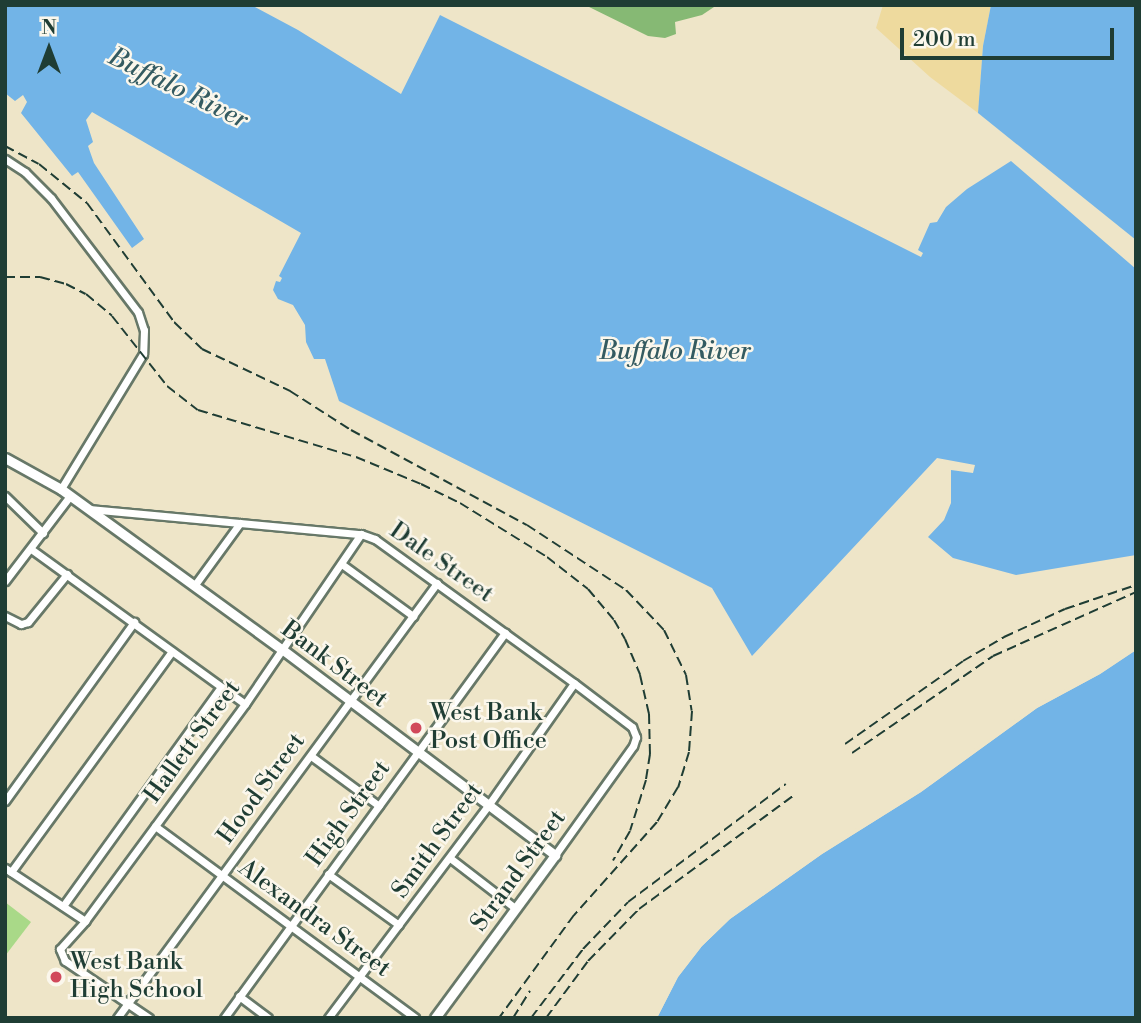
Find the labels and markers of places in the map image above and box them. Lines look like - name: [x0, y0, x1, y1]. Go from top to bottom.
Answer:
- place label: West Bank Post Office: [430, 700, 547, 756]
- marker: West Bank Post Office: [408, 720, 424, 736]
- place label: West Bank High School: [70, 949, 203, 1005]
- marker: West Bank High School: [48, 969, 64, 985]

